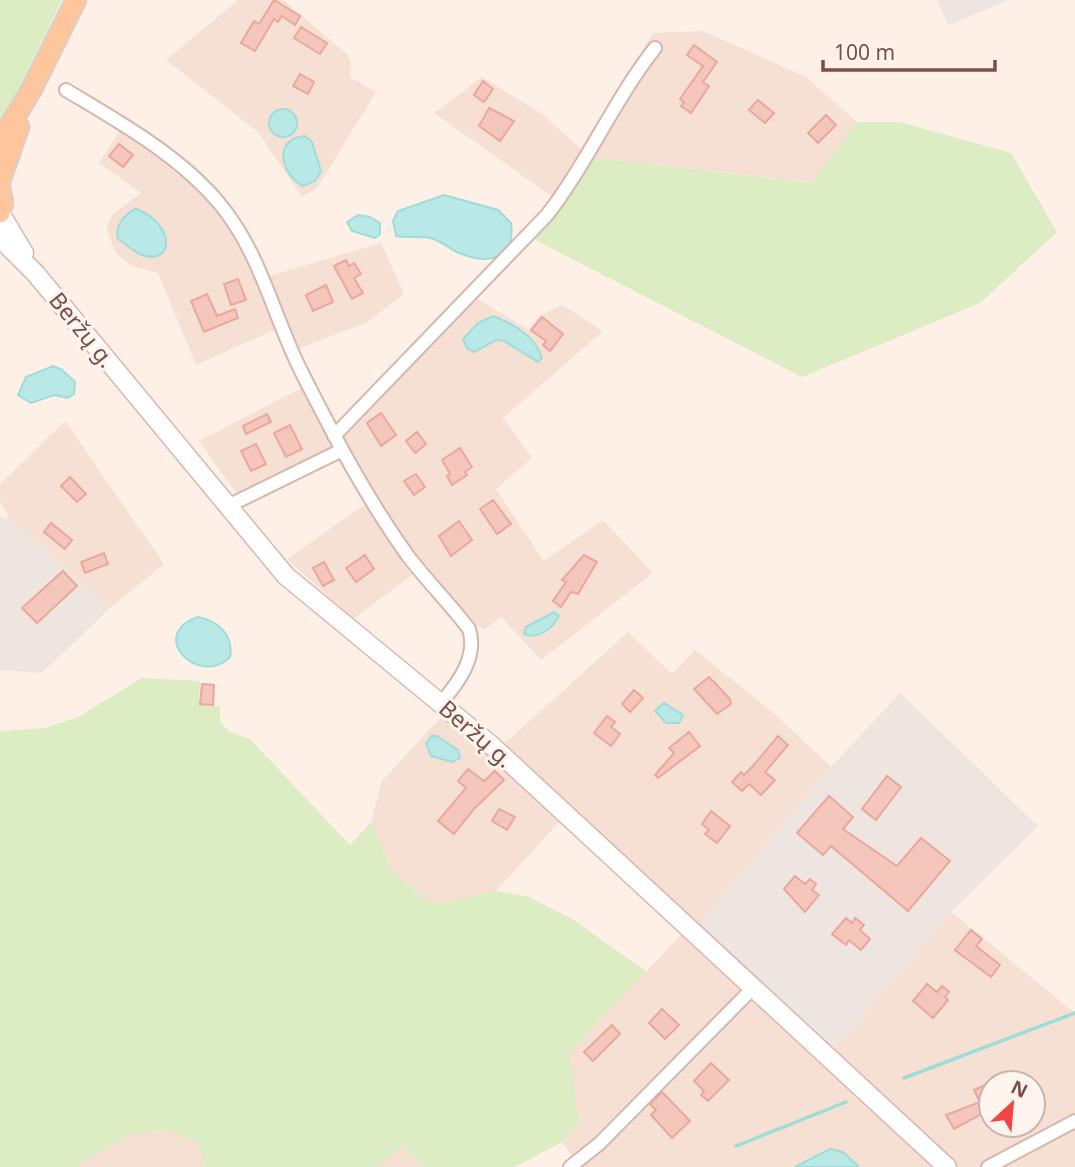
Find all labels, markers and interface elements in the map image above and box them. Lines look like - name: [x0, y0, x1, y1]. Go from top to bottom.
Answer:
- scale bar: [823, 28, 995, 72]
- text: 100 m: [834, 38, 895, 66]
- street label: Beržų g.: [42, 285, 123, 374]
- street label: Beržų g.: [433, 692, 521, 774]
- north arrow: [977, 1069, 1047, 1139]
- text: N: [1007, 1074, 1032, 1104]

